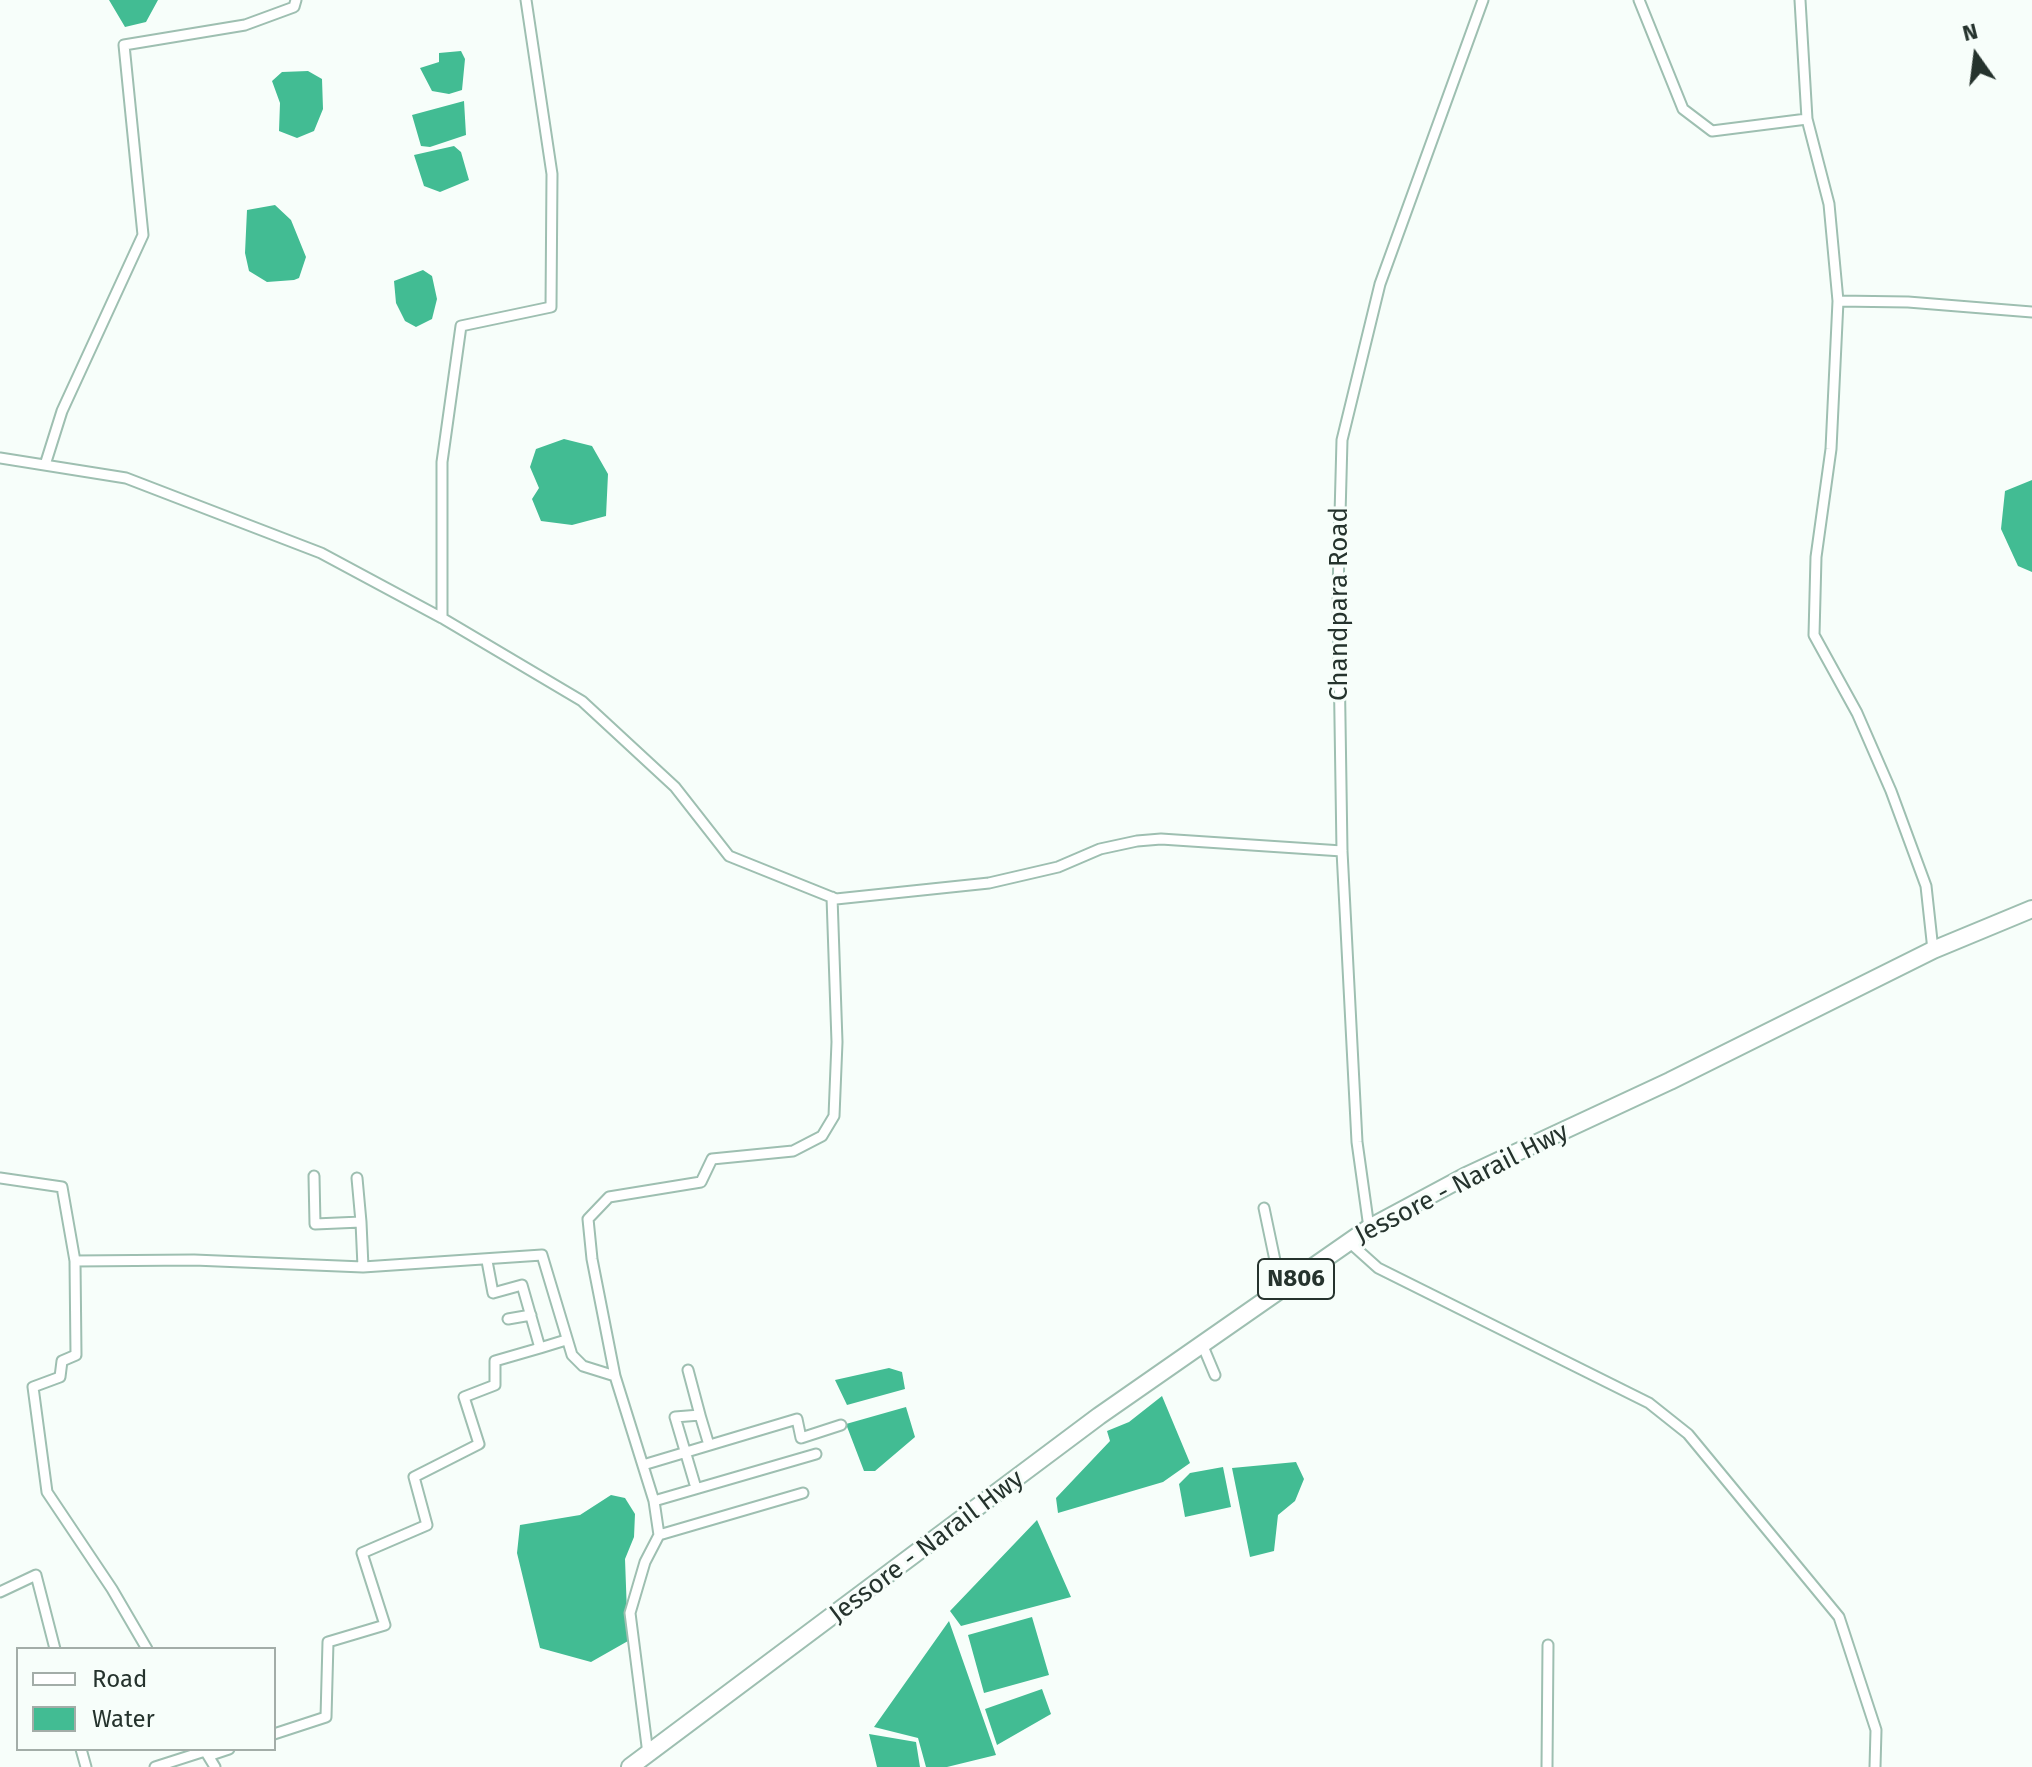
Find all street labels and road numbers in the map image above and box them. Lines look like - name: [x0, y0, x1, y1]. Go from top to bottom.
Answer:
- street label: Chandpara Road: [1324, 507, 1356, 701]
- street label: Jessore - Narail Hwy: [1350, 1117, 1574, 1251]
- road number: N806: [1258, 1259, 1334, 1299]
- street label: Jessore - Narail Hwy: [824, 1464, 1030, 1630]

